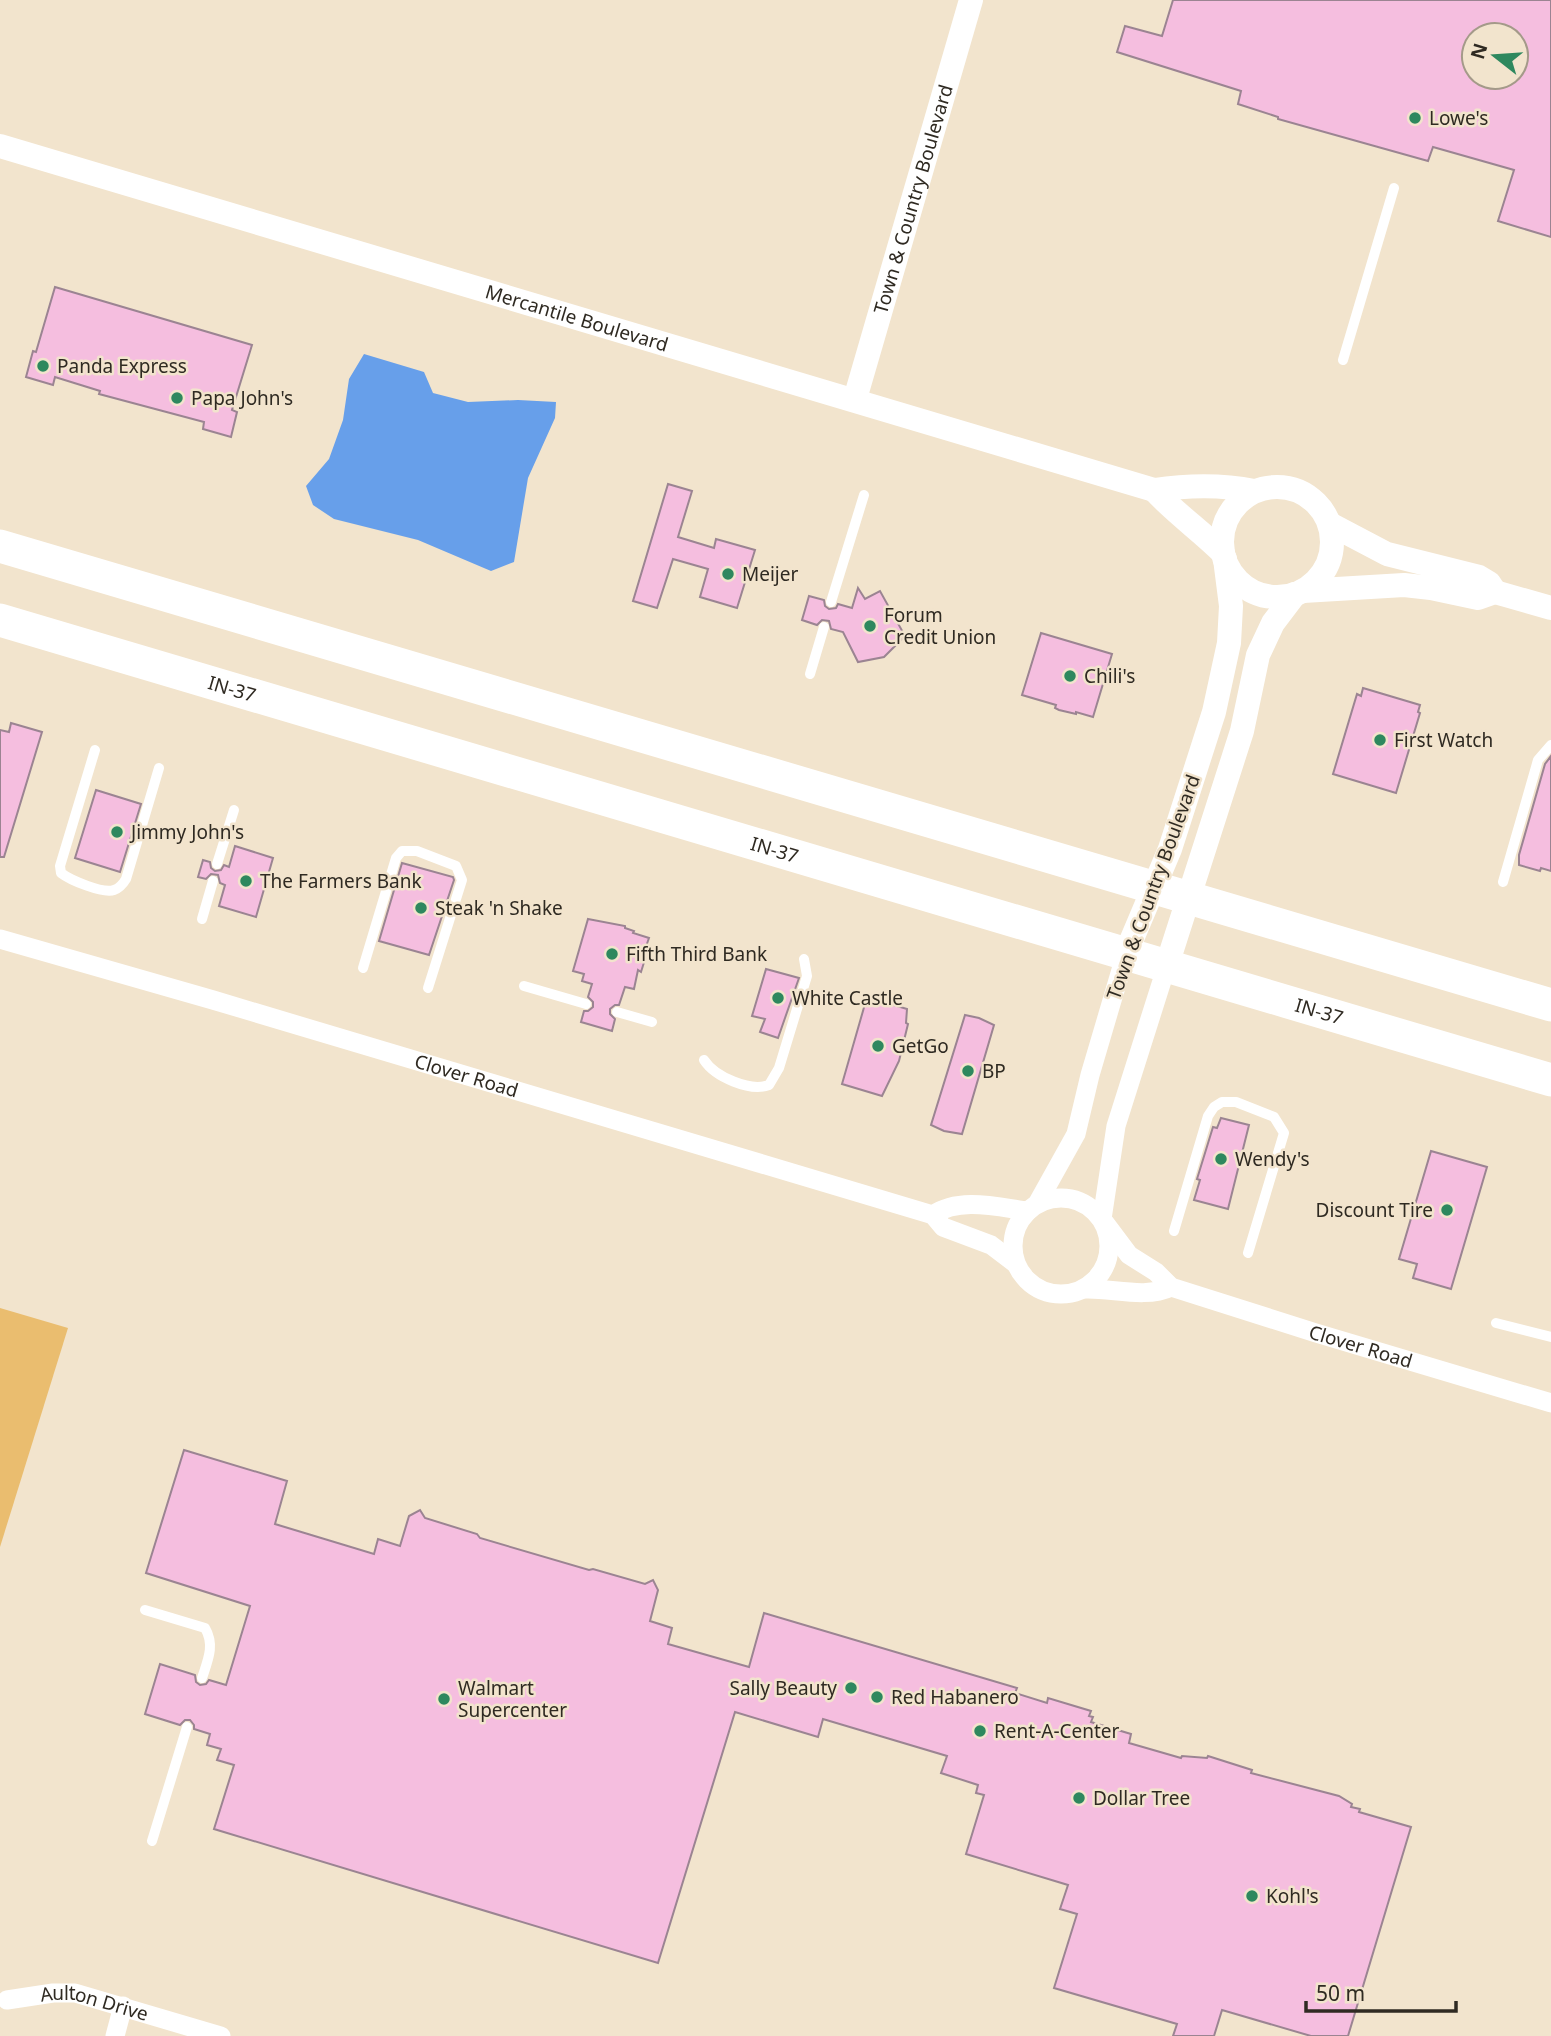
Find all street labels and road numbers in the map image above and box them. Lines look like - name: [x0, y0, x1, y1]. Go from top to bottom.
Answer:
- street label: Town & Country Boulevard: [867, 82, 959, 317]
- street label: Mercantile Boulevard: [482, 278, 672, 358]
- street label: IN-37: [205, 669, 259, 708]
- street label: Town & Country Boulevard: [1100, 771, 1206, 1003]
- street label: IN-37: [748, 830, 802, 869]
- street label: IN-37: [1292, 992, 1346, 1031]
- street label: Clover Road: [411, 1048, 521, 1103]
- street label: Clover Road: [1306, 1319, 1416, 1374]
- street label: Aulton Drive: [38, 1980, 151, 2027]

